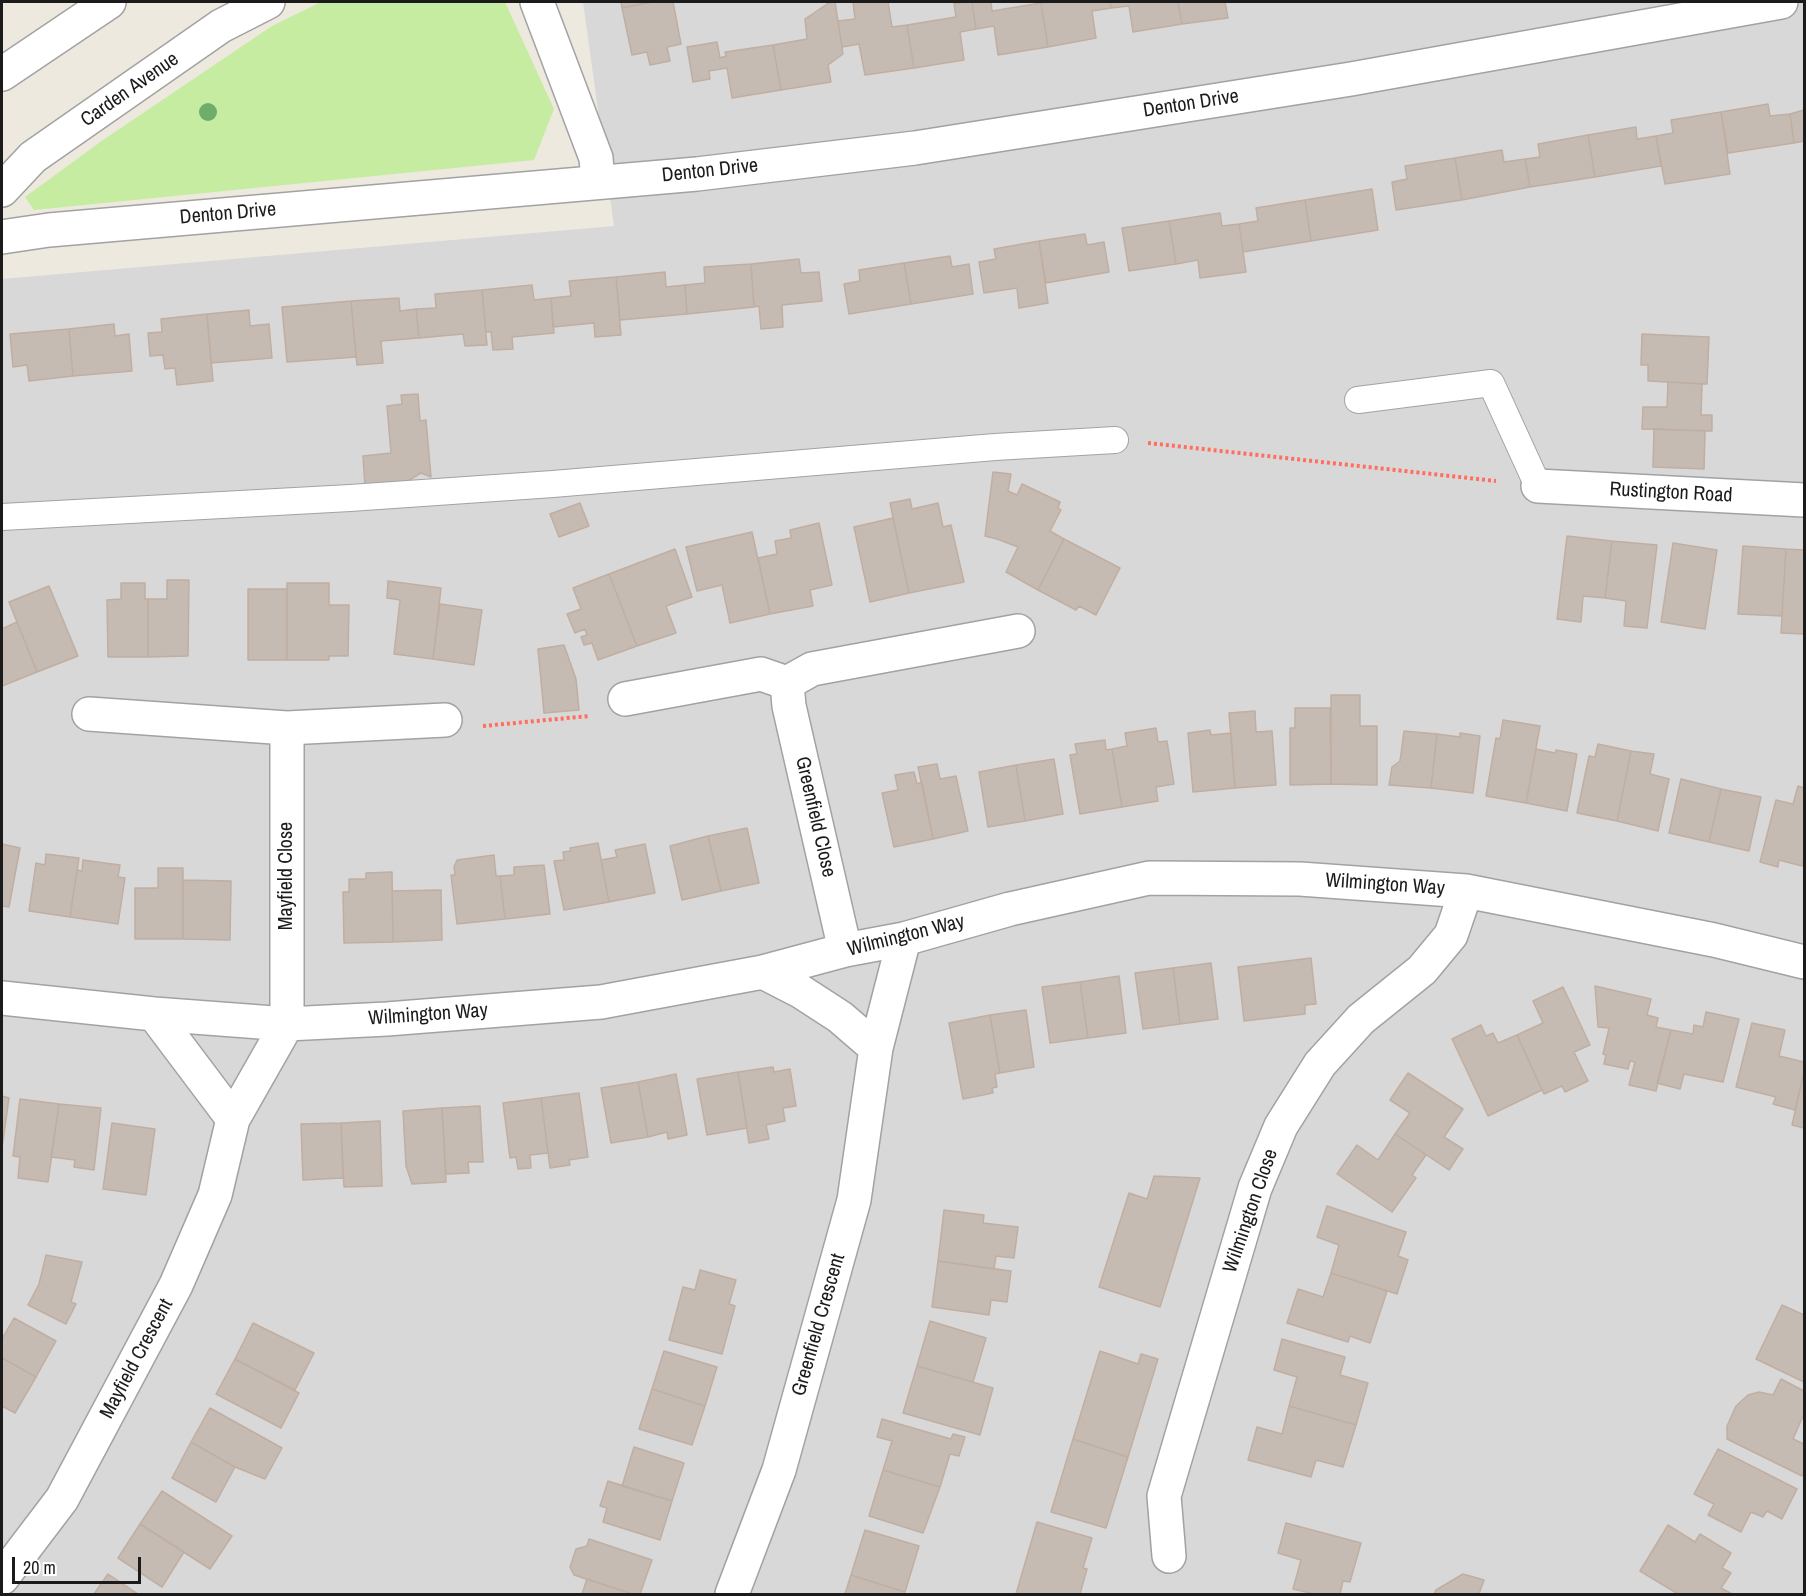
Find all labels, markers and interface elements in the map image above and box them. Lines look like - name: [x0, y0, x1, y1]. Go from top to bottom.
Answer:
- street label: Carden Avenue: [77, 48, 183, 132]
- street label: Denton Drive: [1141, 85, 1241, 123]
- street label: Denton Drive: [661, 154, 759, 188]
- street label: Denton Drive: [179, 198, 277, 230]
- street label: Rustington Road: [1609, 478, 1733, 508]
- street label: Greenfield Close: [789, 754, 841, 880]
- street label: Mayfield Close: [275, 822, 299, 930]
- street label: Wilmington Way: [1324, 869, 1446, 901]
- street label: Wilmington Way: [845, 910, 967, 962]
- street label: Wilmington Way: [367, 999, 489, 1031]
- street label: Wilmington Close: [1219, 1146, 1283, 1276]
- street label: Greenfield Crescent: [787, 1251, 851, 1399]
- street label: Mayfield Crescent: [95, 1295, 179, 1423]
- scale bar: [15, 1545, 144, 1583]
- text: 20 m: [23, 1555, 56, 1580]

